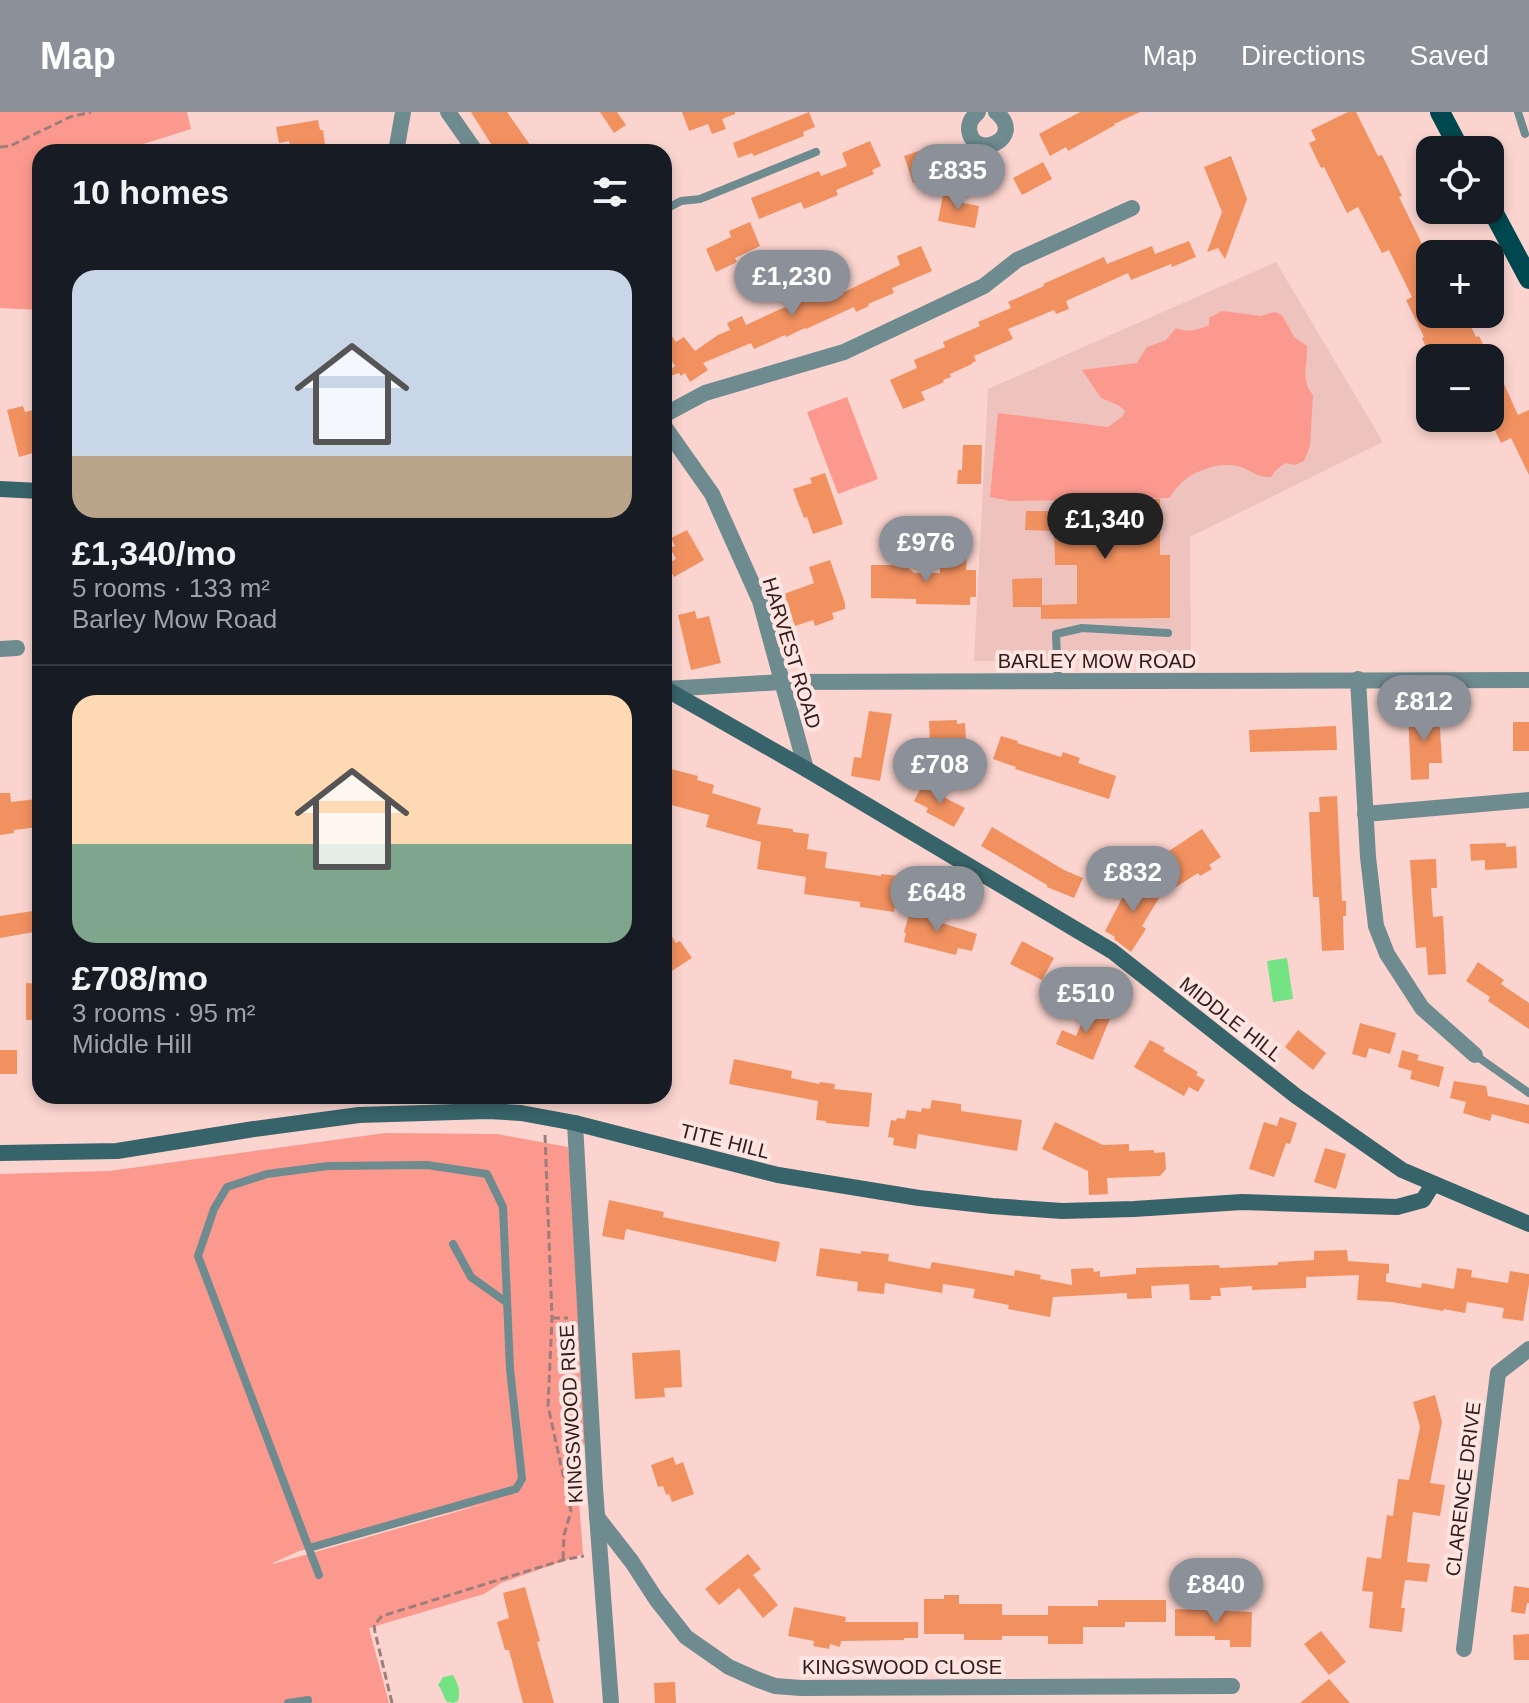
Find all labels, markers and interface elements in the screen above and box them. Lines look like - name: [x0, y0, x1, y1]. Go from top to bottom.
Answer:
- text: Map: [40, 35, 116, 77]
- text: Map: [1143, 40, 1197, 71]
- text: Directions: [1241, 40, 1366, 71]
- text: Saved: [1410, 40, 1489, 71]
- map controls: [1416, 136, 1504, 432]
- button: locate: [1416, 136, 1504, 224]
- pin: £835: [911, 144, 1005, 212]
- text: £835: [929, 155, 987, 185]
- icon: filters: [588, 170, 632, 214]
- text: 10 homes: [72, 173, 229, 211]
- button: +: [1416, 240, 1504, 328]
- pin: £1,230: [727, 250, 857, 318]
- text: £1,230: [752, 261, 832, 291]
- icon: home: [280, 322, 424, 466]
- button: −: [1416, 344, 1504, 432]
- pin: £1,340: [1040, 493, 1170, 561]
- text: £1,340: [1065, 504, 1145, 534]
- pin: £976: [879, 516, 973, 584]
- text: £976: [897, 527, 955, 557]
- text: £1,340/mo: [72, 534, 236, 572]
- text: 5 rooms · 133 m²: [72, 573, 270, 603]
- street label: HARVEST ROAD: [759, 575, 825, 731]
- text: Barley Mow Road: [72, 604, 277, 634]
- street label: BARLEY MOW ROAD: [998, 650, 1196, 672]
- pin: £812: [1377, 675, 1471, 743]
- text: £812: [1395, 686, 1453, 716]
- pin: £708: [893, 738, 987, 806]
- icon: home: [280, 747, 424, 891]
- text: £708: [911, 749, 969, 779]
- pin: £832: [1086, 846, 1180, 914]
- text: £832: [1104, 857, 1162, 887]
- pin: £648: [890, 866, 984, 934]
- text: £648: [908, 877, 966, 907]
- text: £708/mo: [72, 959, 208, 997]
- pin: £510: [1039, 967, 1133, 1035]
- street label: MIDDLE HILL: [1176, 972, 1286, 1066]
- text: £510: [1057, 978, 1115, 1008]
- text: 3 rooms · 95 m²: [72, 998, 256, 1028]
- text: Middle Hill: [72, 1029, 192, 1059]
- street label: TITE HILL: [678, 1119, 772, 1163]
- street label: KINGSWOOD RISE: [555, 1324, 587, 1504]
- street label: CLARENCE DRIVE: [1441, 1401, 1485, 1577]
- pin: £840: [1169, 1558, 1263, 1626]
- text: £840: [1187, 1569, 1245, 1599]
- street label: KINGSWOOD CLOSE: [802, 1656, 1002, 1678]

